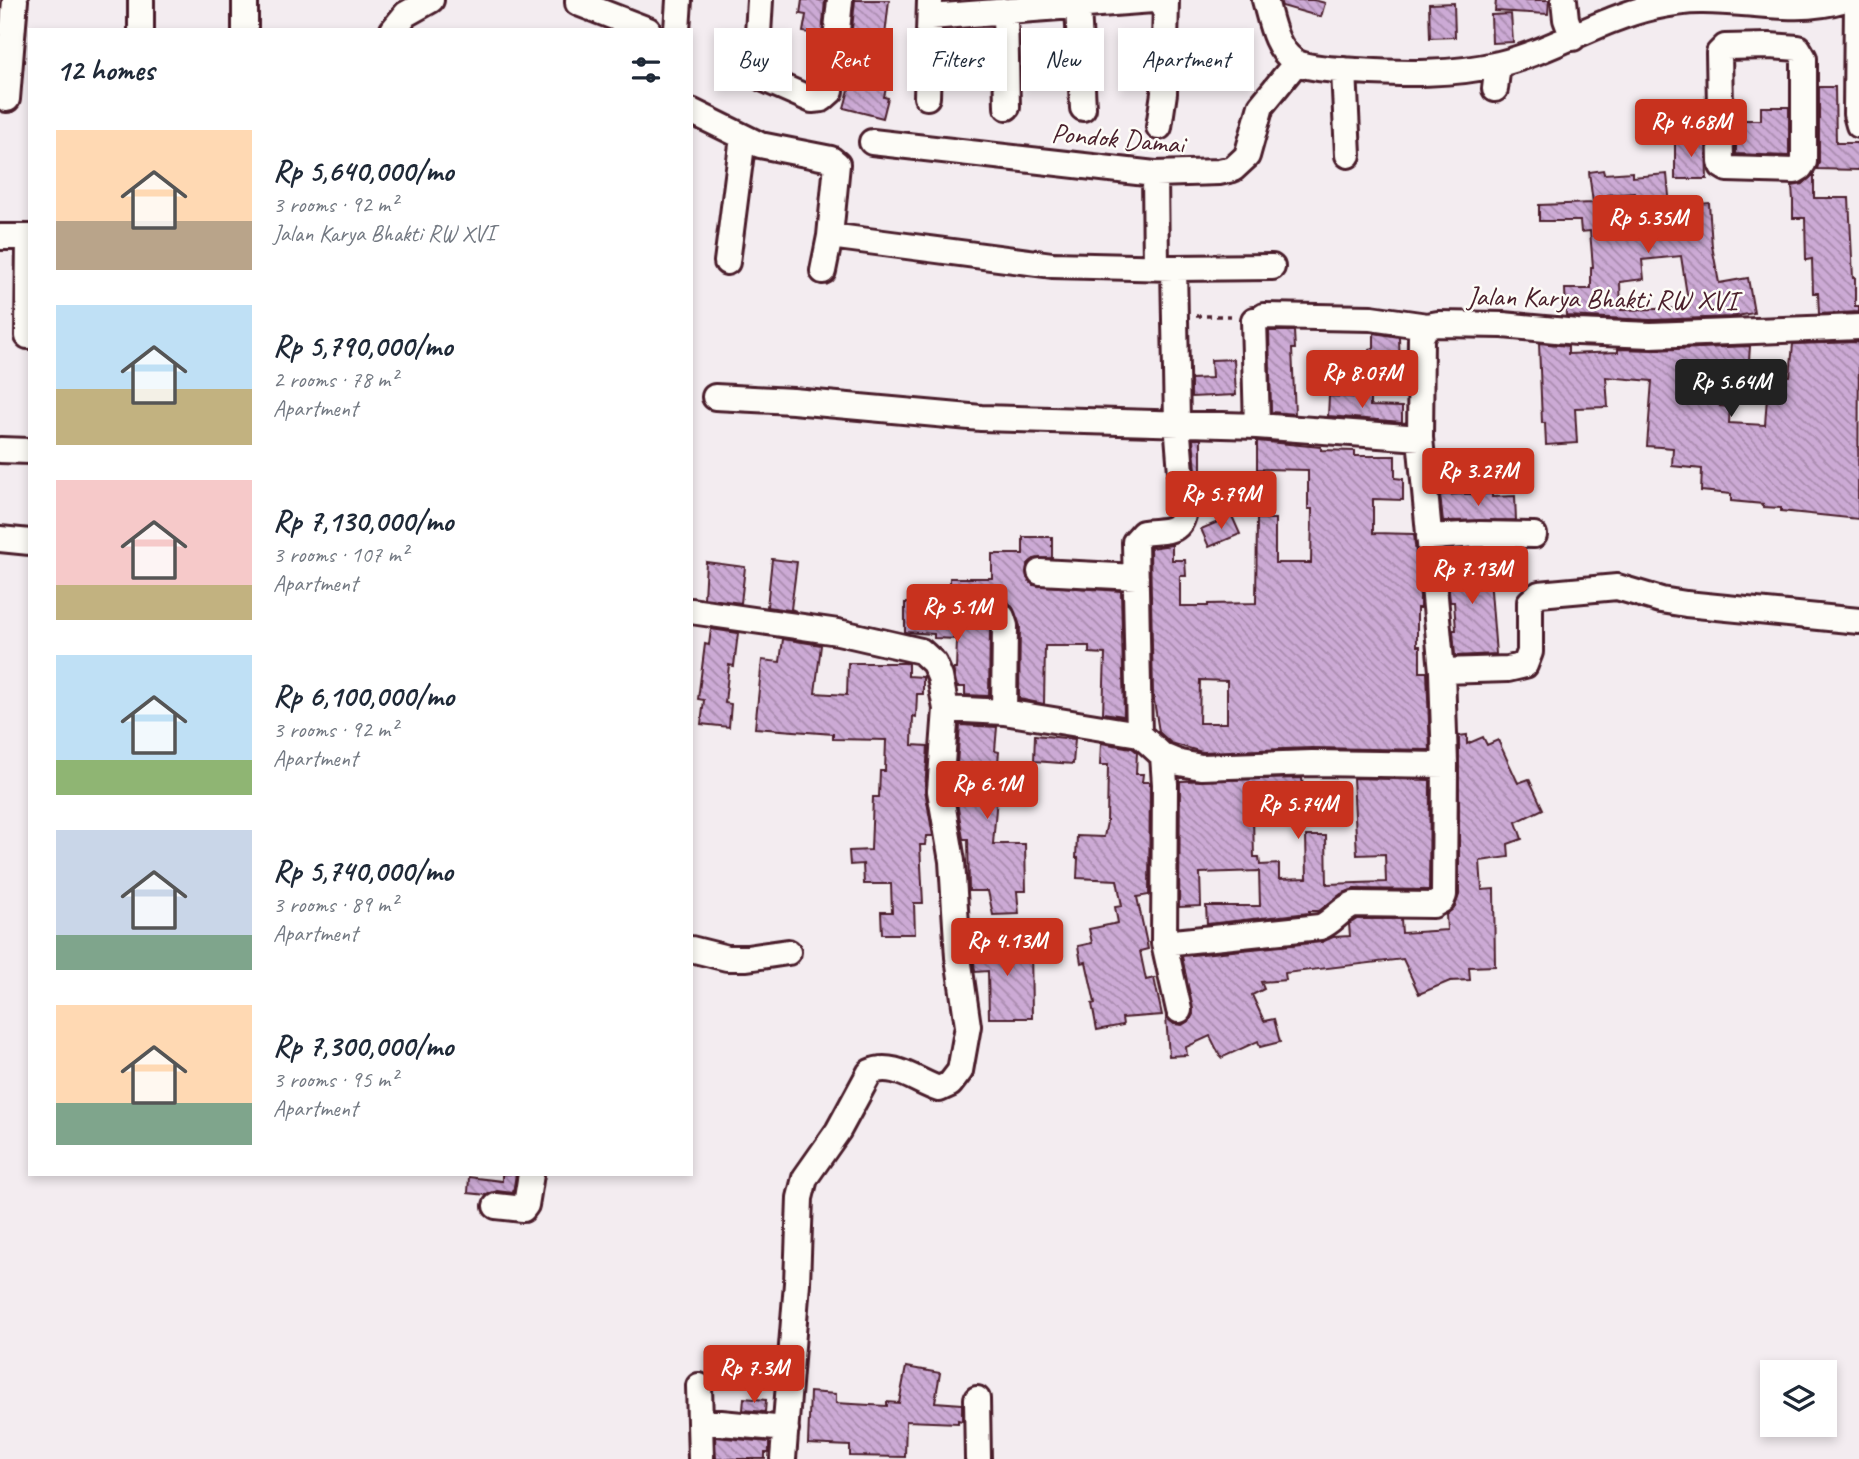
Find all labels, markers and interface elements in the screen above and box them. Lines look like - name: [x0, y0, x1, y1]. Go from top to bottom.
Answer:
- chip: Buy: [714, 28, 792, 91]
- chip: Rent: [806, 28, 893, 91]
- chip: Filters: [907, 28, 1007, 91]
- chip: New: [1021, 28, 1104, 91]
- chip: Apartment: [1118, 28, 1254, 91]
- text: 12 homes: [56, 51, 154, 89]
- icon: filters: [627, 51, 665, 89]
- pin: Rp 4.68M: [1619, 100, 1763, 159]
- text: Rp 4.68M: [1651, 107, 1731, 136]
- street label: Pondok Damai: [1050, 115, 1190, 162]
- text: Rp 5,640,000/mo: [273, 152, 453, 190]
- icon: home: [112, 158, 196, 242]
- text: 3 rooms · 92 m²: [273, 190, 397, 219]
- pin: Rp 5.35M: [1576, 196, 1720, 255]
- text: Rp 5.35M: [1609, 203, 1687, 232]
- text: Jalan Karya Bhakti RW XVI: [273, 219, 495, 248]
- street label: Jalan Karya Bhakti RW XVI: [1465, 278, 1743, 318]
- text: Rp 5,790,000/mo: [273, 327, 452, 365]
- icon: home: [112, 333, 196, 417]
- pin: Rp 8.07M: [1290, 350, 1434, 410]
- text: Rp 8.07M: [1322, 358, 1402, 387]
- pin: Rp 5.64M: [1659, 360, 1803, 419]
- text: 2 rooms · 78 m²: [273, 365, 397, 394]
- text: Rp 5.64M: [1691, 367, 1771, 396]
- text: Apartment: [273, 394, 358, 423]
- pin: Rp 3.27M: [1406, 448, 1550, 508]
- text: Rp 3.27M: [1438, 456, 1518, 485]
- pin: Rp 5.79M: [1149, 472, 1293, 531]
- text: Rp 5.79M: [1182, 479, 1260, 508]
- text: Rp 7,130,000/mo: [273, 502, 453, 540]
- icon: home: [112, 508, 196, 592]
- text: 3 rooms · 107 m²: [273, 540, 408, 569]
- pin: Rp 7.13M: [1400, 546, 1544, 606]
- text: Rp 7.13M: [1432, 554, 1512, 583]
- text: Apartment: [273, 569, 358, 598]
- pin: Rp 5.1M: [892, 584, 1022, 644]
- text: Rp 5.1M: [923, 592, 991, 621]
- text: Rp 6,100,000/mo: [273, 677, 454, 715]
- icon: home: [112, 683, 196, 767]
- text: 3 rooms · 92 m²: [273, 715, 397, 744]
- text: Apartment: [273, 744, 358, 773]
- pin: Rp 6.1M: [922, 762, 1052, 821]
- text: Rp 6.1M: [952, 769, 1022, 798]
- pin: Rp 5.74M: [1226, 782, 1370, 841]
- text: Rp 5.74M: [1258, 789, 1338, 818]
- text: Rp 5,740,000/mo: [273, 852, 453, 890]
- icon: home: [112, 858, 196, 942]
- text: 3 rooms · 89 m²: [273, 890, 397, 919]
- pin: Rp 4.13M: [935, 918, 1079, 978]
- text: Apartment: [273, 919, 358, 948]
- text: Rp 4.13M: [967, 926, 1047, 955]
- text: Rp 7,300,000/mo: [273, 1027, 453, 1065]
- icon: home: [112, 1033, 196, 1117]
- text: 3 rooms · 95 m²: [273, 1065, 397, 1094]
- text: Apartment: [273, 1094, 358, 1123]
- pin: Rp 7.3M: [689, 1346, 819, 1405]
- text: Rp 7.3M: [719, 1353, 789, 1382]
- map controls: [1760, 1360, 1837, 1437]
- button: layers: [1760, 1360, 1837, 1437]

